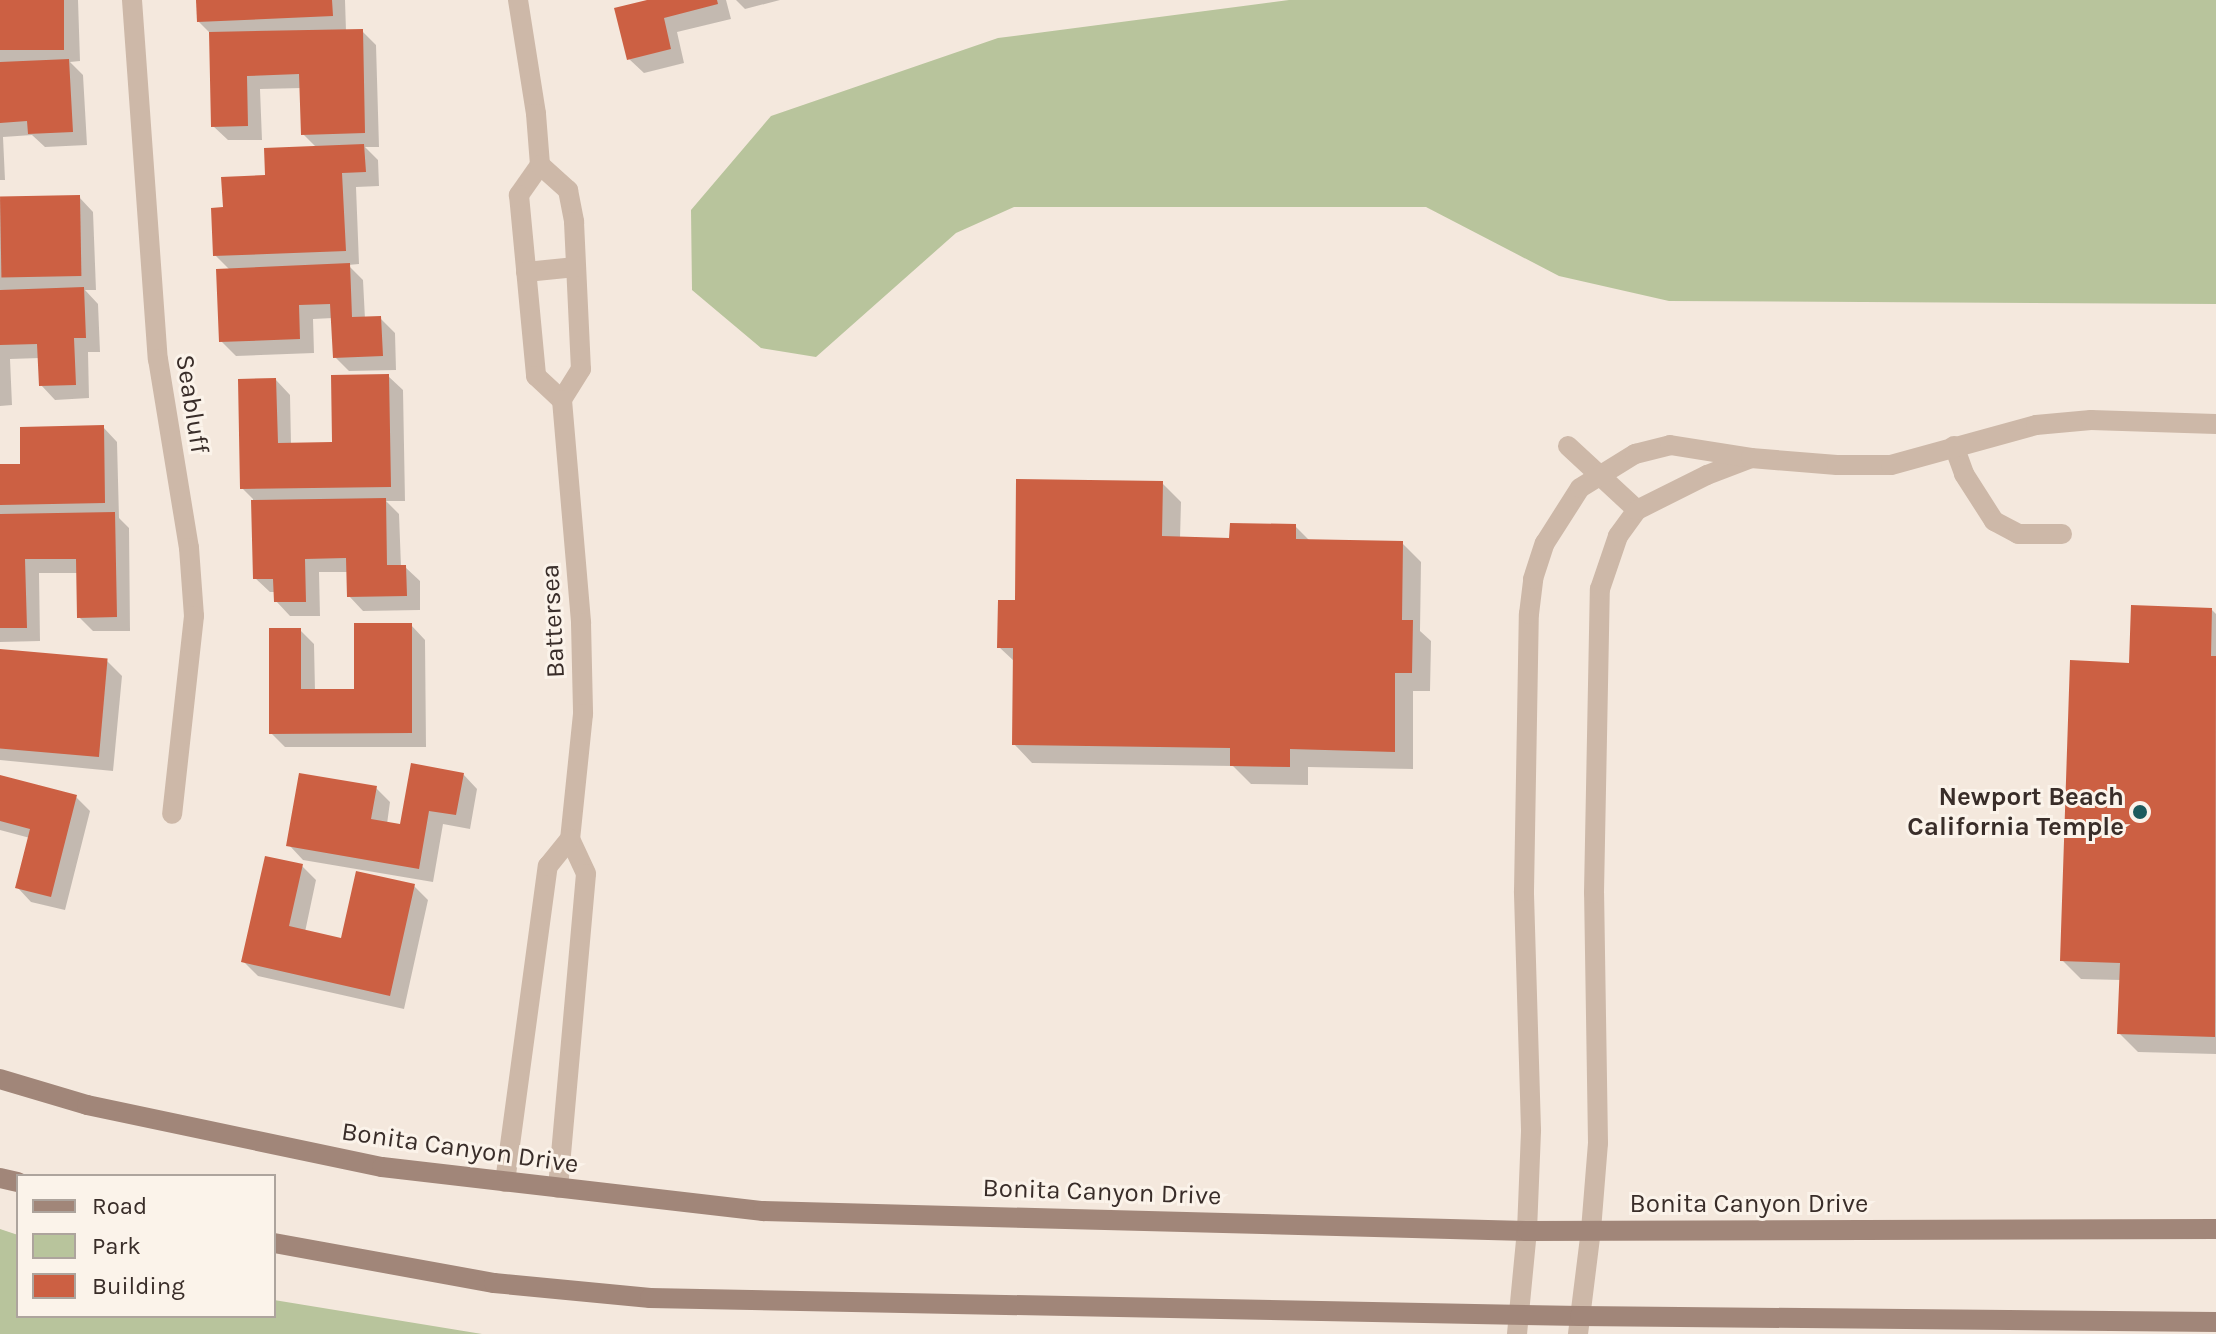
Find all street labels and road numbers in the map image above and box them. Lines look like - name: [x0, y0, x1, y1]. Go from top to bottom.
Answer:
- street label: Seabluff: [169, 352, 215, 456]
- street label: Battersea: [534, 563, 572, 679]
- street label: Bonita Canyon Drive: [340, 1116, 580, 1180]
- street label: Bonita Canyon Drive: [982, 1172, 1222, 1212]
- street label: Bonita Canyon Drive: [1630, 1188, 1868, 1220]

